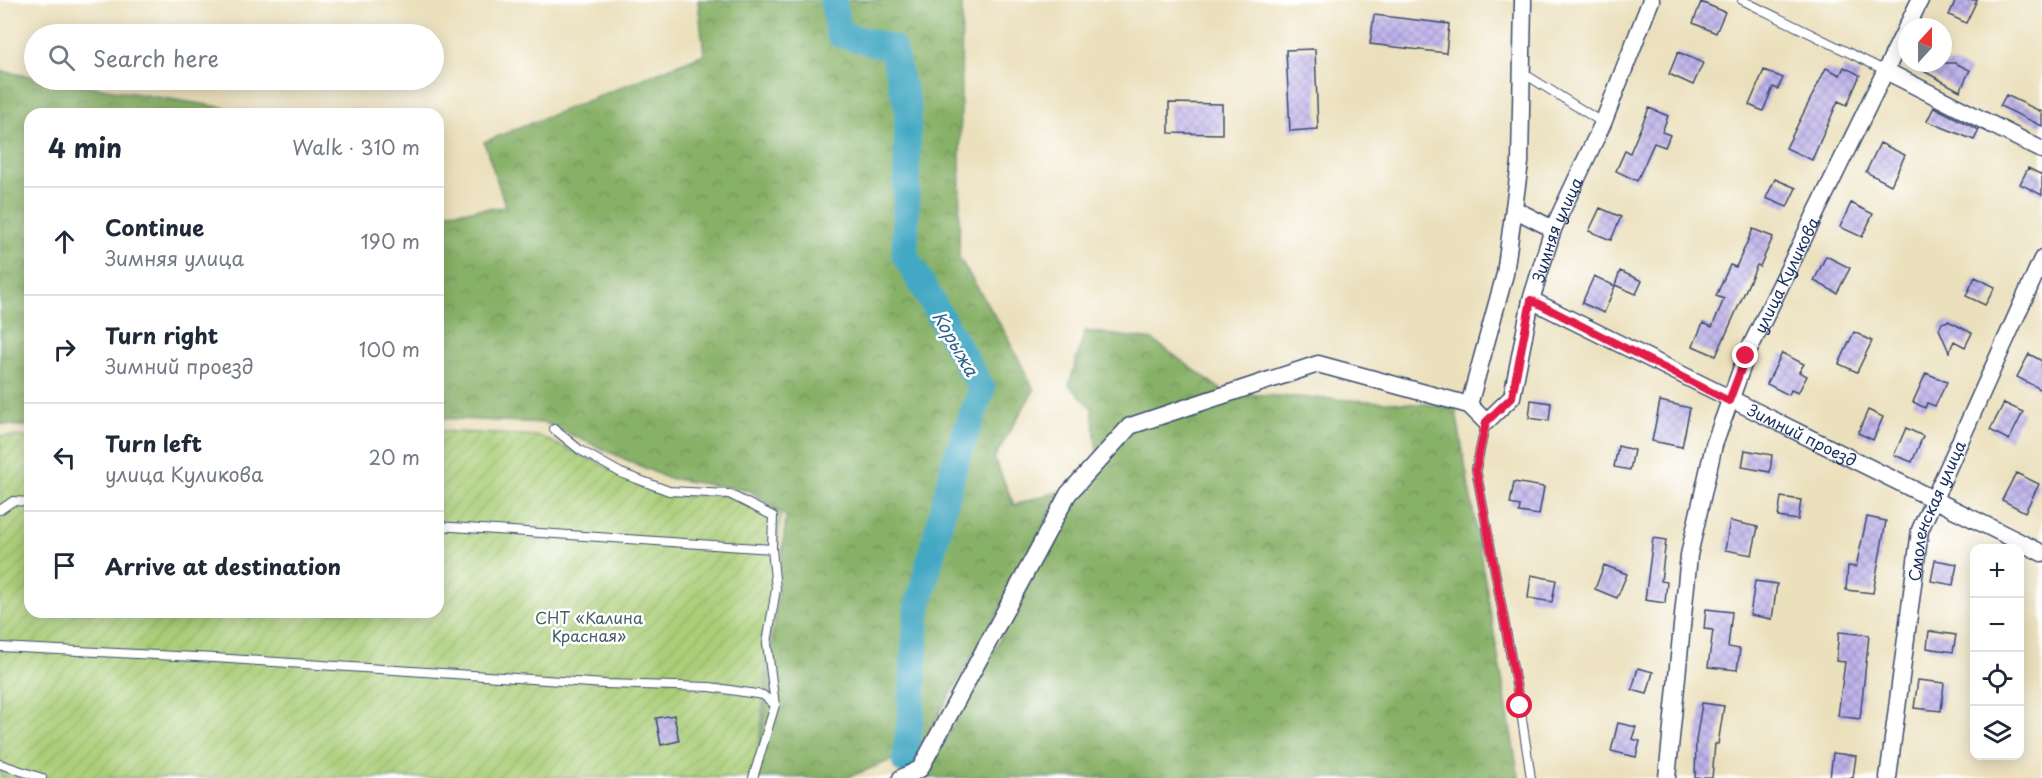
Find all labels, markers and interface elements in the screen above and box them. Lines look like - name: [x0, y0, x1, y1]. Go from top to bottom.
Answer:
- north arrow: [1898, 18, 1952, 72]
- search box: [24, 24, 444, 90]
- icon: search: [45, 41, 78, 74]
- text: Search here: [93, 41, 219, 74]
- text: 4 min: [48, 128, 122, 167]
- text: Walk · 310 m: [292, 132, 420, 162]
- street label: Зимняя улица: [1525, 173, 1588, 285]
- text: Continue: [105, 210, 204, 243]
- street label: улица Куликова: [1747, 212, 1824, 337]
- icon: ahead: [48, 225, 81, 258]
- text: 190 m: [361, 226, 420, 256]
- text: Зимняя улица: [105, 243, 244, 273]
- water label: Корыжа: [926, 305, 986, 382]
- text: Turn right: [105, 318, 218, 351]
- icon: right: [48, 333, 81, 366]
- text: 100 m: [359, 334, 420, 364]
- route end: [1732, 342, 1758, 368]
- text: Зимний проезд: [105, 351, 254, 381]
- street label: Зимний проезд: [1744, 397, 1861, 472]
- text: Turn left: [105, 426, 202, 459]
- street label: Смоленская улица: [1901, 436, 1971, 583]
- icon: left: [48, 441, 81, 474]
- text: 20 m: [368, 442, 420, 472]
- text: улица Куликова: [105, 459, 264, 489]
- map controls: [1970, 544, 2024, 760]
- button: +: [1970, 544, 2024, 598]
- icon: arrive: [48, 549, 81, 582]
- text: Arrive at destination: [105, 549, 341, 582]
- button: −: [1970, 598, 2024, 652]
- park label: СНТ «Калина Красная»: [535, 605, 643, 647]
- button: locate: [1970, 652, 2024, 706]
- route start: [1506, 692, 1532, 718]
- button: layers: [1970, 706, 2024, 760]

